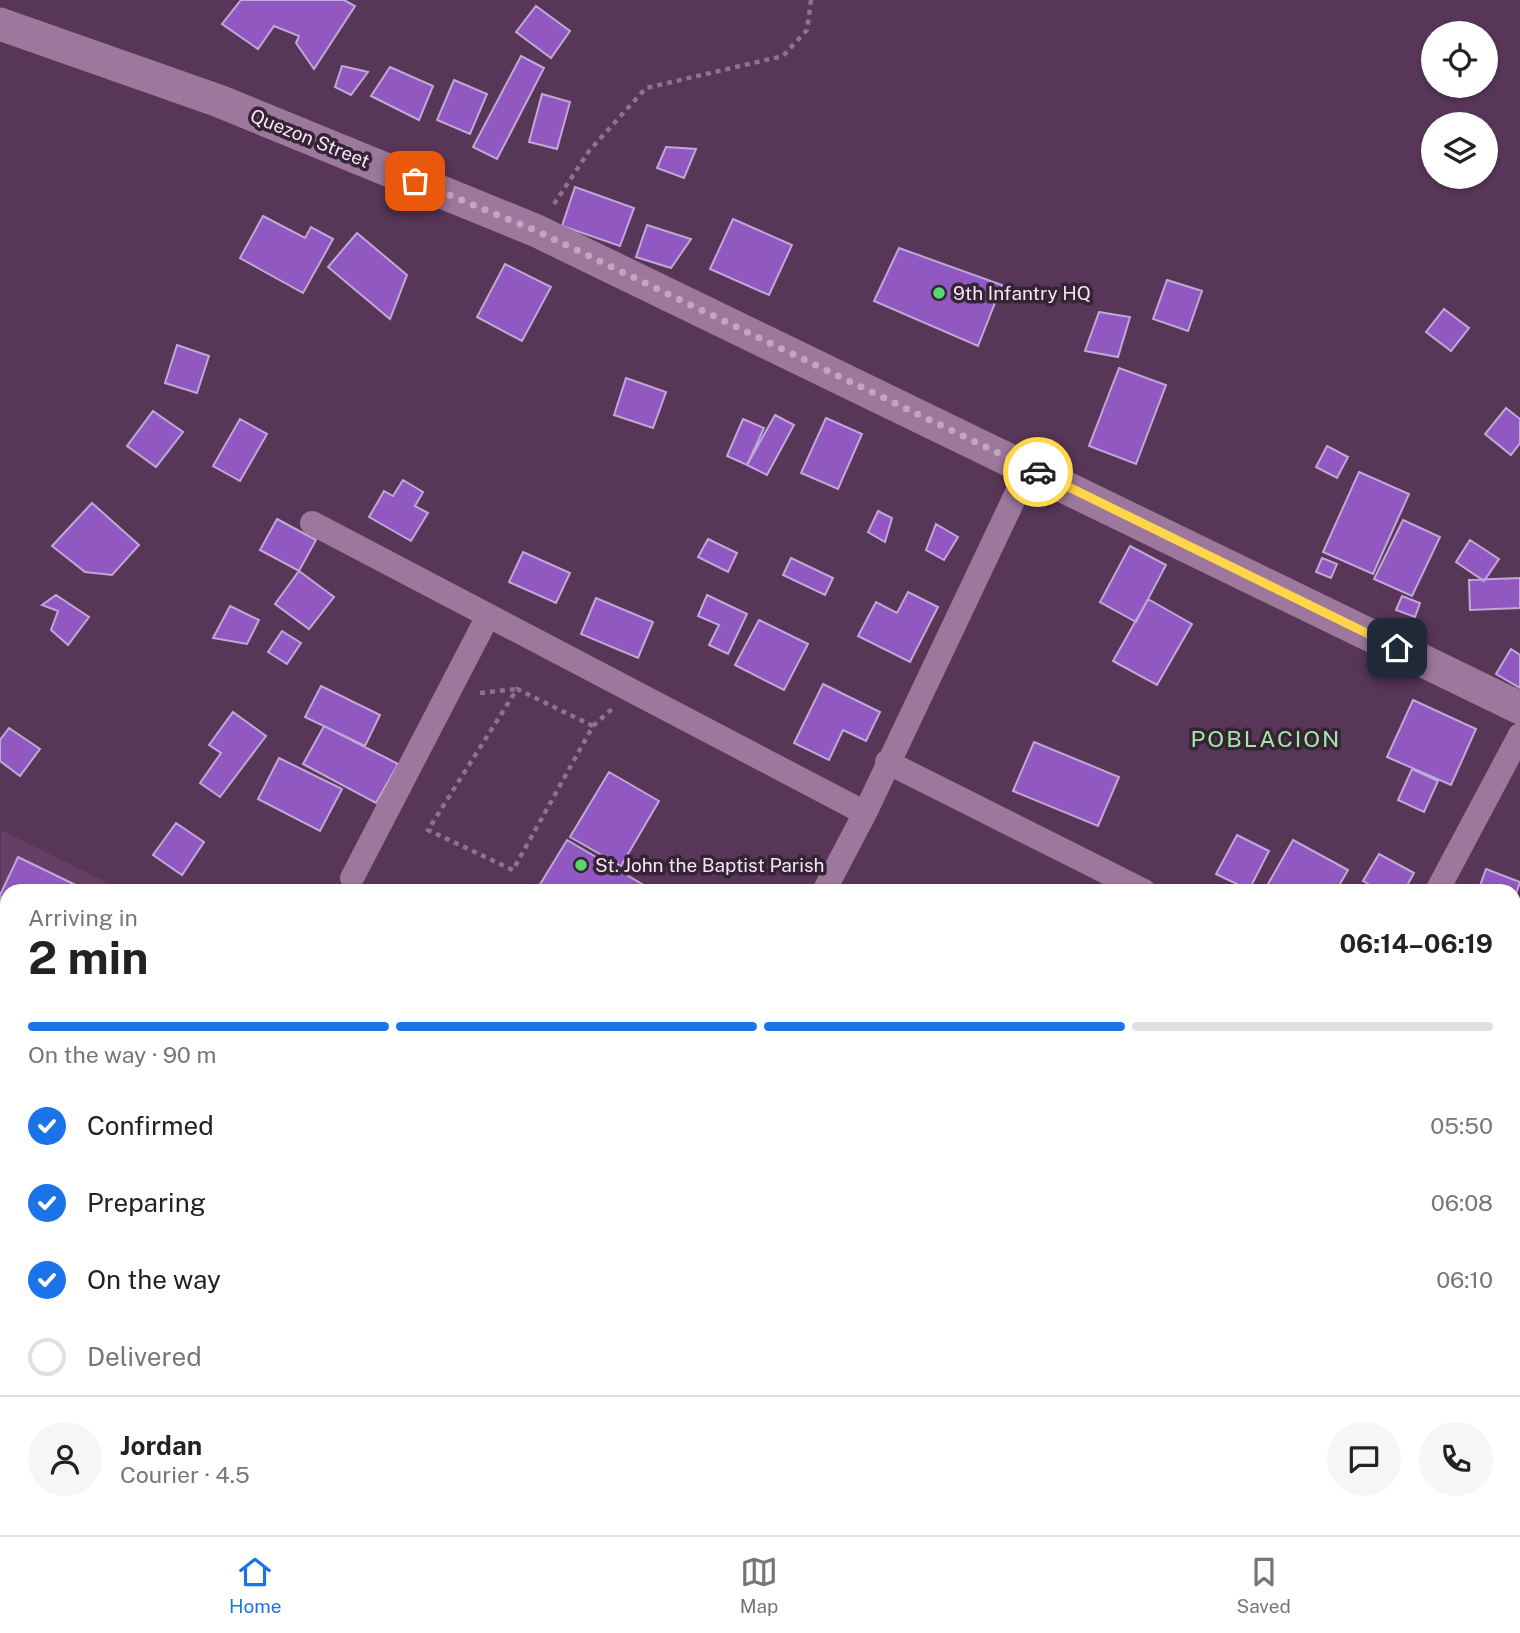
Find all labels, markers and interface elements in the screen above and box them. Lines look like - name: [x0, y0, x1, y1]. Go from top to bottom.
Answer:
- map controls: [1421, 21, 1498, 189]
- button: locate: [1421, 21, 1498, 98]
- street label: Quezon Street: [247, 104, 373, 172]
- button: layers: [1421, 112, 1498, 189]
- pin: [385, 151, 445, 211]
- icon: bag: [396, 162, 434, 200]
- place label: 9th Infantry HQ: [953, 282, 1091, 304]
- marker: 9th Infantry HQ: [931, 285, 947, 301]
- courier: [1003, 437, 1073, 507]
- icon: car: [1019, 453, 1057, 491]
- pin: [1367, 618, 1427, 678]
- icon: home: [1378, 629, 1416, 667]
- district label: POBLACION: [1191, 725, 1341, 752]
- place label: St. John the Baptist Parish: [595, 854, 825, 876]
- marker: St. John the Baptist Parish: [573, 857, 589, 873]
- text: Arriving in: [28, 904, 138, 931]
- text: 06:14–06:19: [1339, 928, 1493, 959]
- text: 2 min: [28, 930, 148, 984]
- text: On the way · 90 m: [28, 1041, 216, 1068]
- icon: check: [28, 1107, 66, 1145]
- text: Confirmed: [87, 1110, 214, 1141]
- text: 05:50: [1430, 1112, 1493, 1139]
- icon: check: [28, 1184, 66, 1222]
- text: Preparing: [87, 1187, 206, 1218]
- text: 06:08: [1431, 1189, 1493, 1216]
- icon: check: [28, 1261, 66, 1299]
- text: On the way: [87, 1264, 221, 1295]
- text: 06:10: [1436, 1266, 1493, 1293]
- text: Delivered: [87, 1341, 202, 1372]
- button: person: [28, 1422, 102, 1496]
- button: chat: [1327, 1422, 1401, 1496]
- button: phone: [1419, 1422, 1493, 1496]
- text: Jordan: [120, 1430, 202, 1461]
- text: Courier · 4.5: [120, 1461, 250, 1488]
- tab: Home: [229, 1553, 281, 1617]
- tab: Map: [740, 1553, 778, 1617]
- tab: Saved: [1237, 1553, 1291, 1617]

